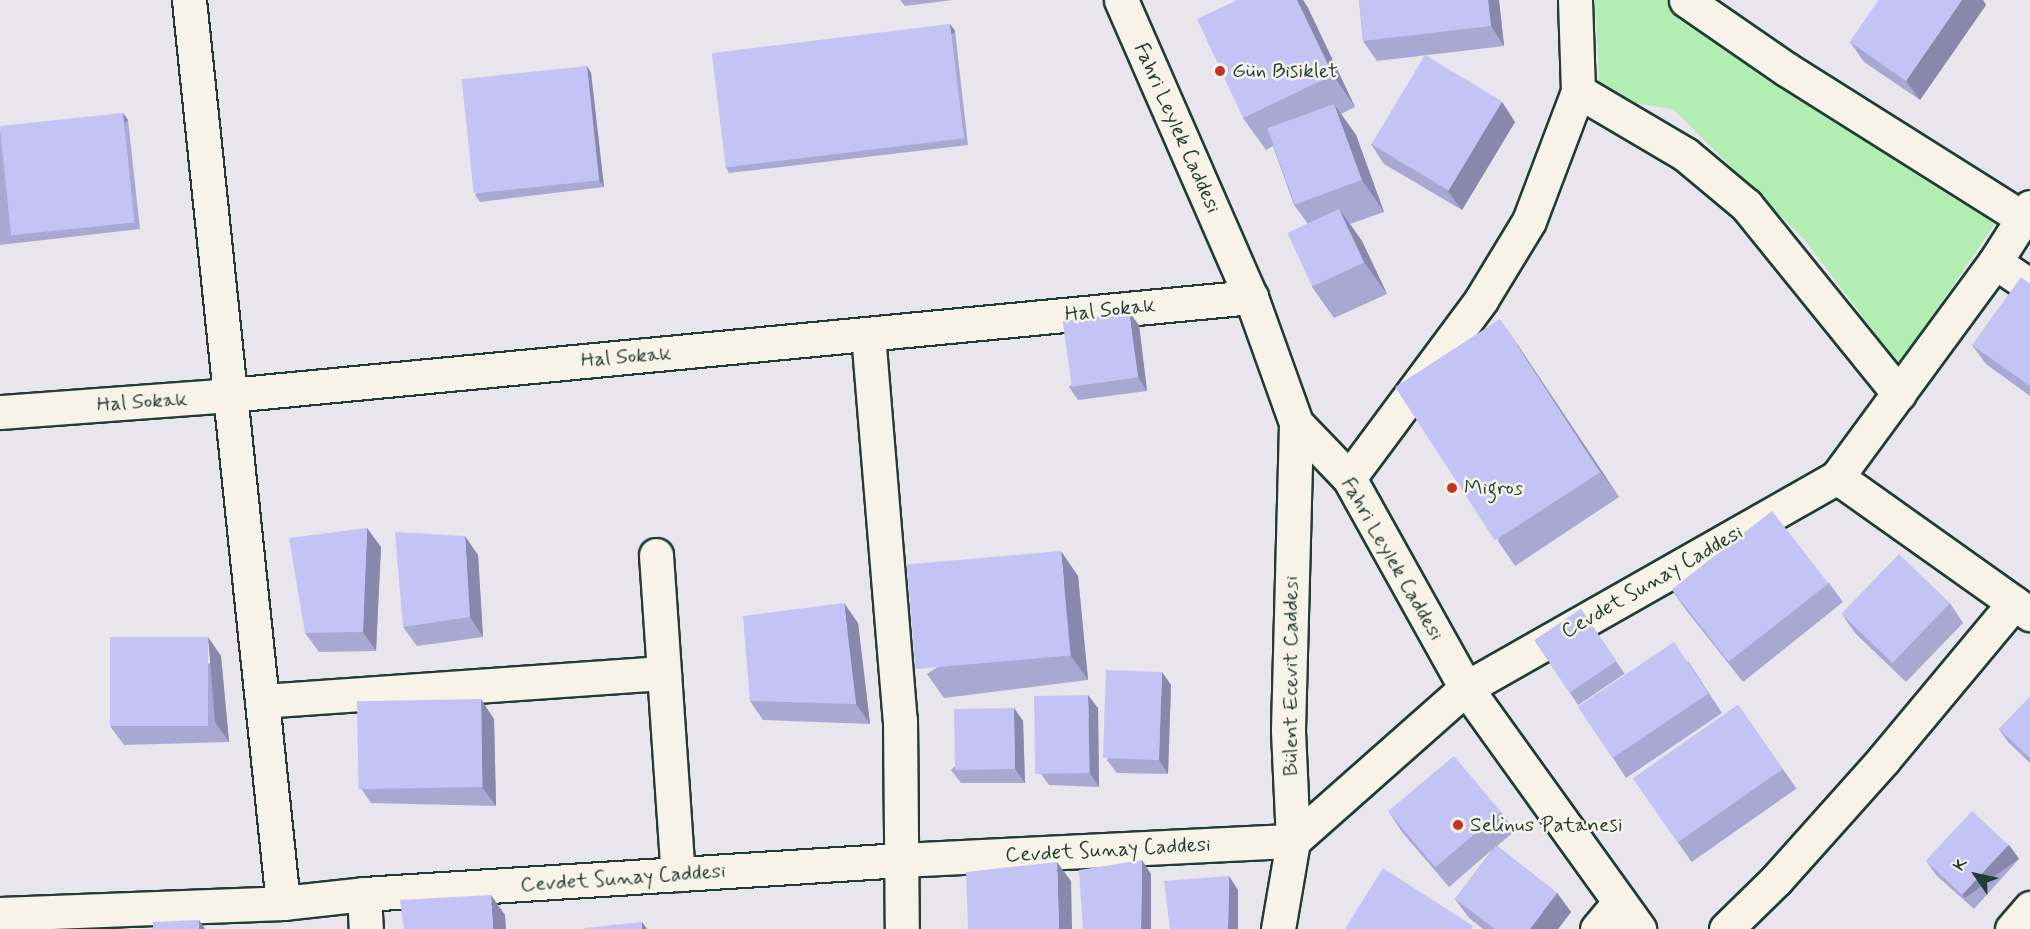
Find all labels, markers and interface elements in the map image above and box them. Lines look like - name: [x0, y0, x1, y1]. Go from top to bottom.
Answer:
- street label: Fahri Leylek Caddesi: [1127, 37, 1227, 219]
- place label: Gün Bisiklet: [1232, 58, 1337, 84]
- marker: Gün Bisiklet: [1213, 64, 1227, 78]
- street label: Hal Sokak: [1065, 293, 1155, 327]
- street label: Hal Sokak: [581, 341, 671, 373]
- street label: Hal Sokak: [97, 386, 187, 418]
- street label: Fahri Leylek Caddesi: [1334, 471, 1450, 647]
- place label: Migros: [1464, 475, 1523, 501]
- marker: Migros: [1445, 481, 1459, 495]
- street label: Cevdet Sunay Caddesi: [1557, 520, 1747, 644]
- street label: Bülent Ecevit Caddesi: [1278, 577, 1304, 775]
- place label: Selinus Patanesi: [1470, 812, 1620, 838]
- marker: Selinus Patanesi: [1451, 818, 1465, 832]
- street label: Cevdet Sunay Caddesi: [1006, 832, 1210, 868]
- north arrow: [1946, 845, 2006, 905]
- text: K: [1949, 854, 1973, 875]
- street label: Cevdet Sunay Caddesi: [521, 858, 725, 898]

